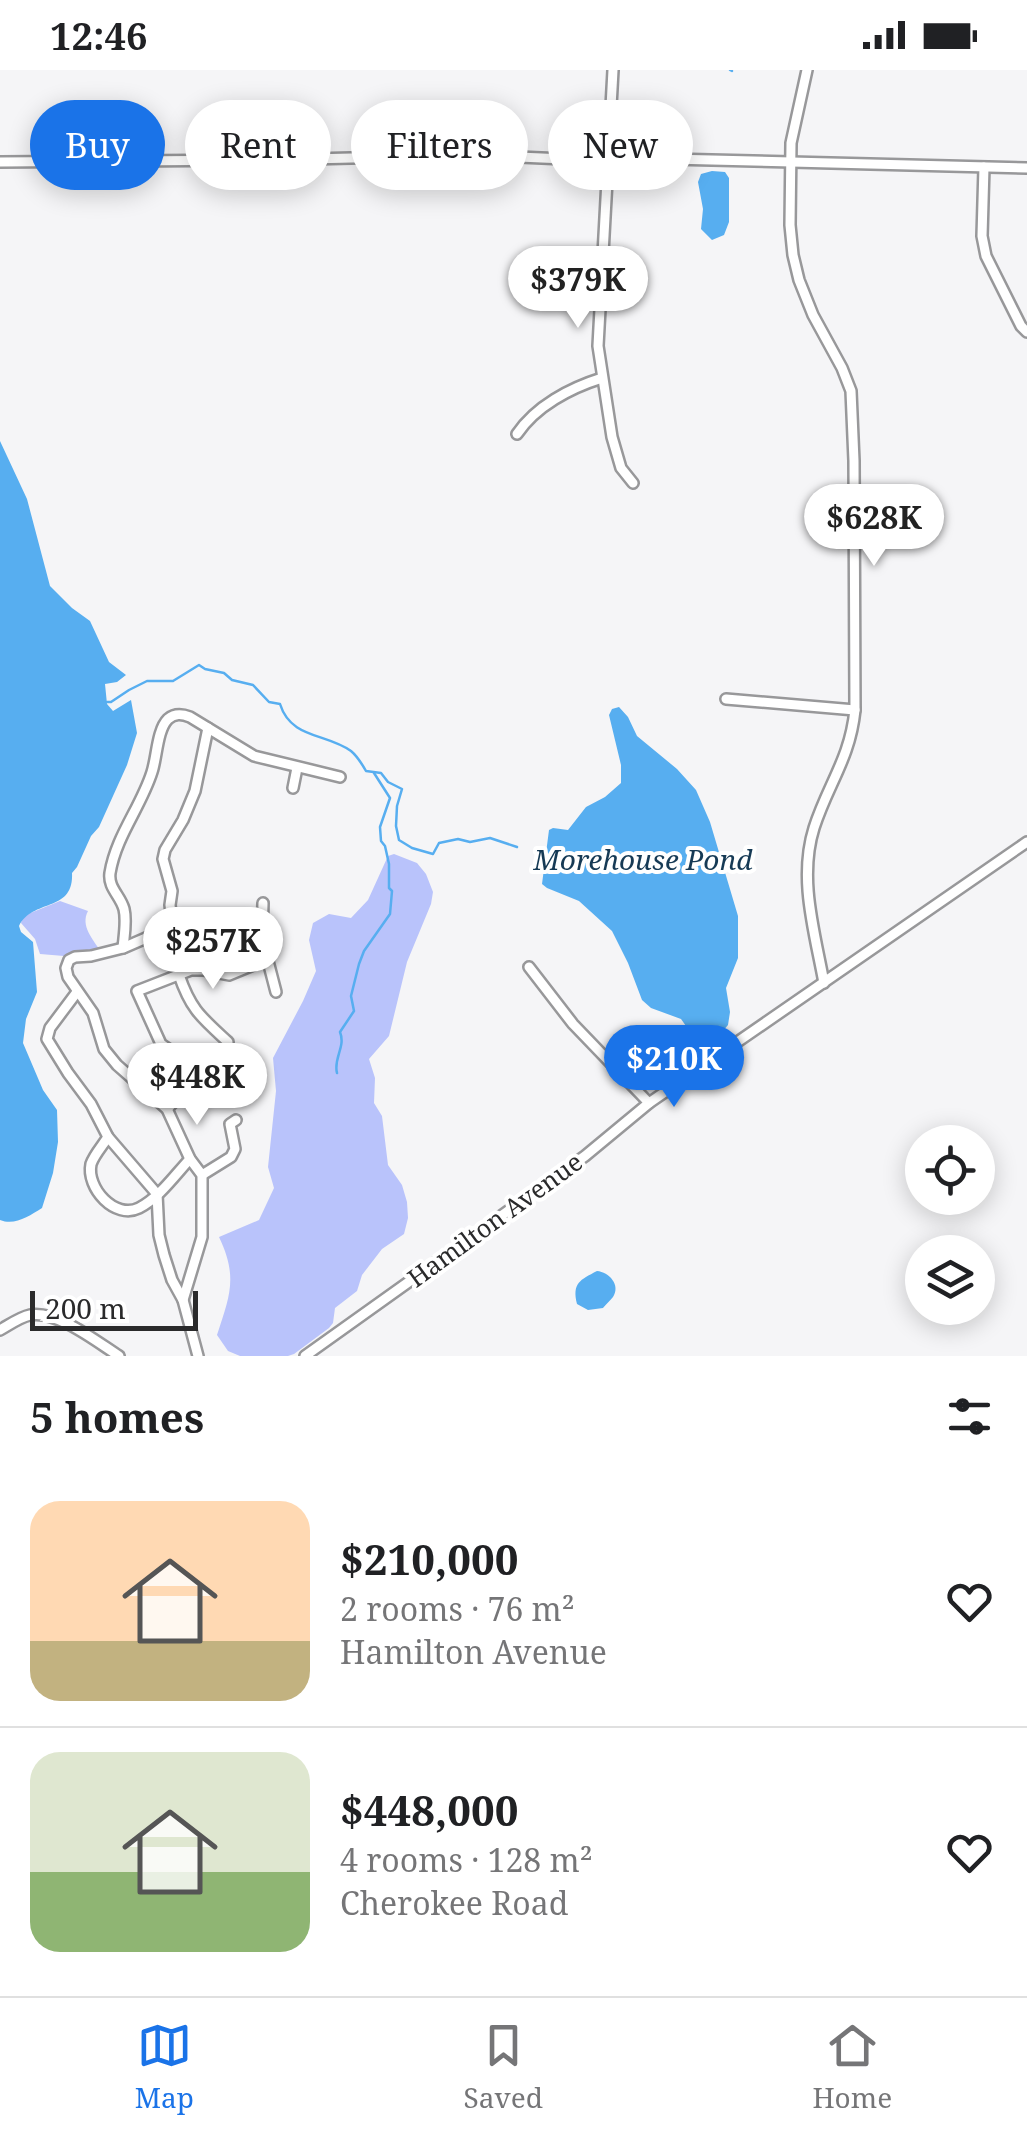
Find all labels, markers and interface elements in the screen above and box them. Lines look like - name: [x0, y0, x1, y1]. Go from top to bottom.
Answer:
- text: 12:46: [50, 9, 147, 61]
- chip: Buy: [30, 100, 165, 190]
- chip: Rent: [185, 100, 331, 190]
- chip: Filters: [351, 100, 528, 190]
- chip: New: [548, 100, 693, 190]
- pin: $379K: [508, 246, 648, 331]
- text: $379K: [530, 257, 626, 300]
- pin: $628K: [804, 484, 944, 569]
- text: $628K: [826, 495, 922, 538]
- water label: Morehouse Pond: [533, 840, 753, 878]
- pin: $257K: [143, 907, 283, 992]
- text: $257K: [165, 918, 261, 961]
- pin: $210K: [604, 1025, 744, 1110]
- text: $210K: [626, 1036, 722, 1079]
- pin: $448K: [127, 1043, 267, 1128]
- text: $448K: [149, 1054, 245, 1097]
- map controls: [905, 1125, 995, 1325]
- button: locate: [905, 1125, 995, 1215]
- street label: Hamilton Avenue: [400, 1144, 589, 1294]
- button: layers: [905, 1235, 995, 1325]
- scale bar: [30, 1286, 198, 1330]
- text: 200 m: [45, 1289, 126, 1327]
- text: 5 homes: [30, 1388, 204, 1445]
- icon: filters: [942, 1389, 997, 1444]
- text: $210,000: [340, 1530, 518, 1587]
- icon: home: [110, 1541, 230, 1661]
- icon: heart: [942, 1574, 997, 1629]
- text: 2 rooms · 76 m²: [340, 1587, 575, 1630]
- text: Hamilton Avenue: [340, 1630, 607, 1673]
- text: $448,000: [340, 1781, 518, 1838]
- icon: home: [110, 1792, 230, 1912]
- icon: heart: [942, 1825, 997, 1880]
- text: 4 rooms · 128 m²: [340, 1838, 593, 1881]
- text: Cherokee Road: [340, 1881, 568, 1924]
- tab: Map: [135, 2018, 194, 2116]
- tab: Saved: [464, 2018, 543, 2116]
- tab: Home: [812, 2018, 892, 2116]

